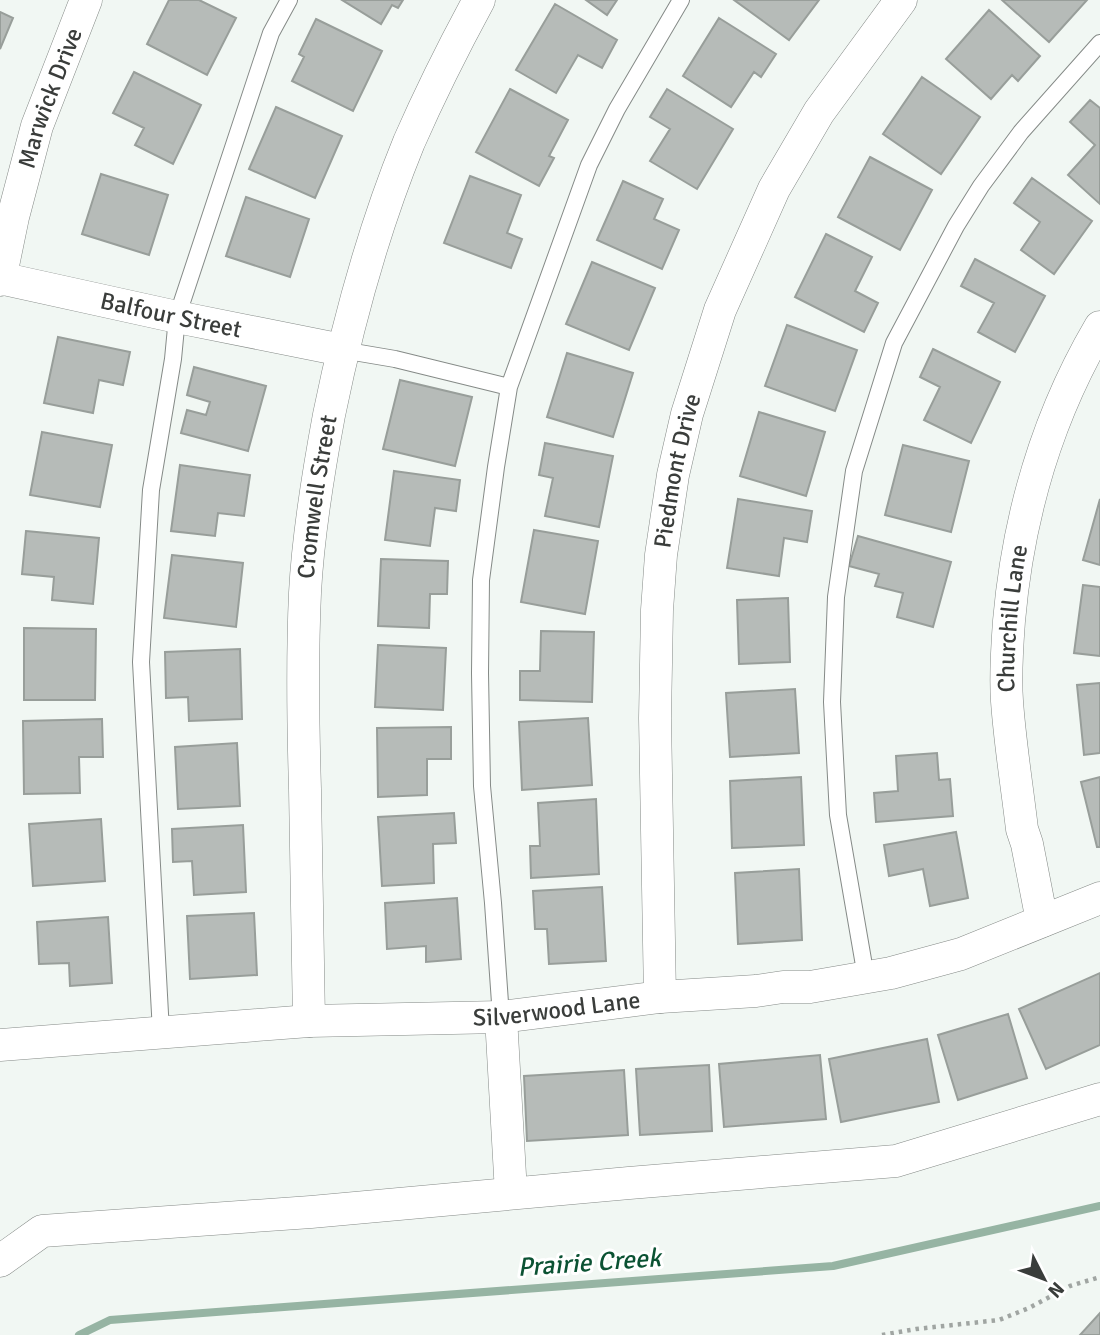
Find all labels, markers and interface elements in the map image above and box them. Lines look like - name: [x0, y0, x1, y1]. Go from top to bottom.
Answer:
- street label: Marwick Drive: [11, 23, 89, 172]
- street label: Balfour Street: [97, 286, 244, 345]
- street label: Piedmont Drive: [647, 390, 708, 550]
- street label: Cromwell Street: [291, 413, 344, 580]
- street label: Churchill Lane: [991, 542, 1034, 693]
- street label: Silverwood Lane: [473, 985, 642, 1033]
- water label: Prairie Creek: [516, 1242, 664, 1284]
- north arrow: [1009, 1244, 1079, 1314]
- text: N: [1043, 1277, 1069, 1303]

